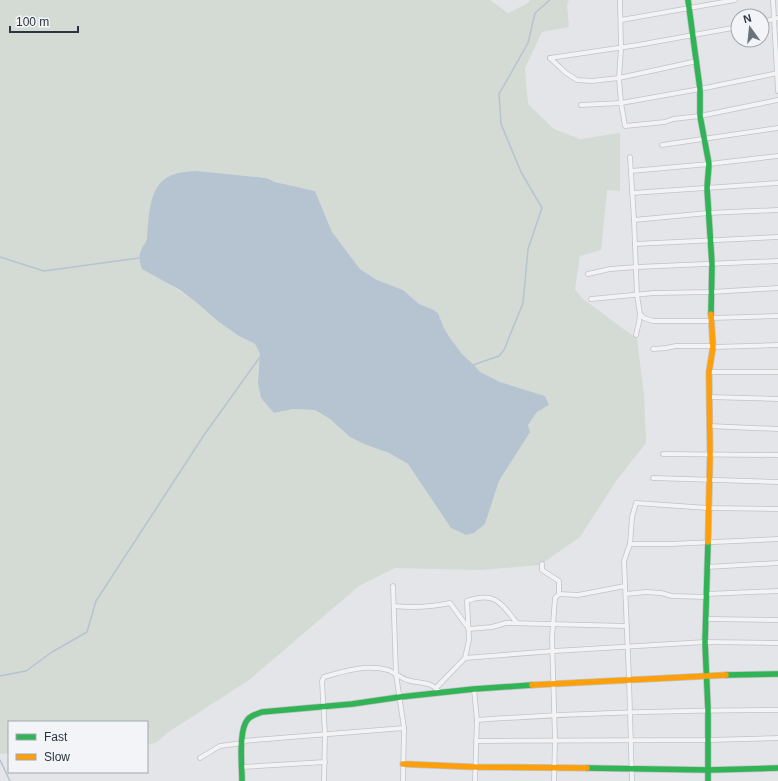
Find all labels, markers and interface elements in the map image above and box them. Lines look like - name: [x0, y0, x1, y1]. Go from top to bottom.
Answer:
- scale bar: [10, 8, 78, 34]
- north arrow: [730, 8, 770, 48]
- text: N: [742, 12, 753, 25]
- text: 100 m: [16, 15, 49, 29]
- legend: [8, 721, 148, 773]
- text: Fast: [44, 730, 68, 744]
- text: Slow: [44, 750, 70, 764]

